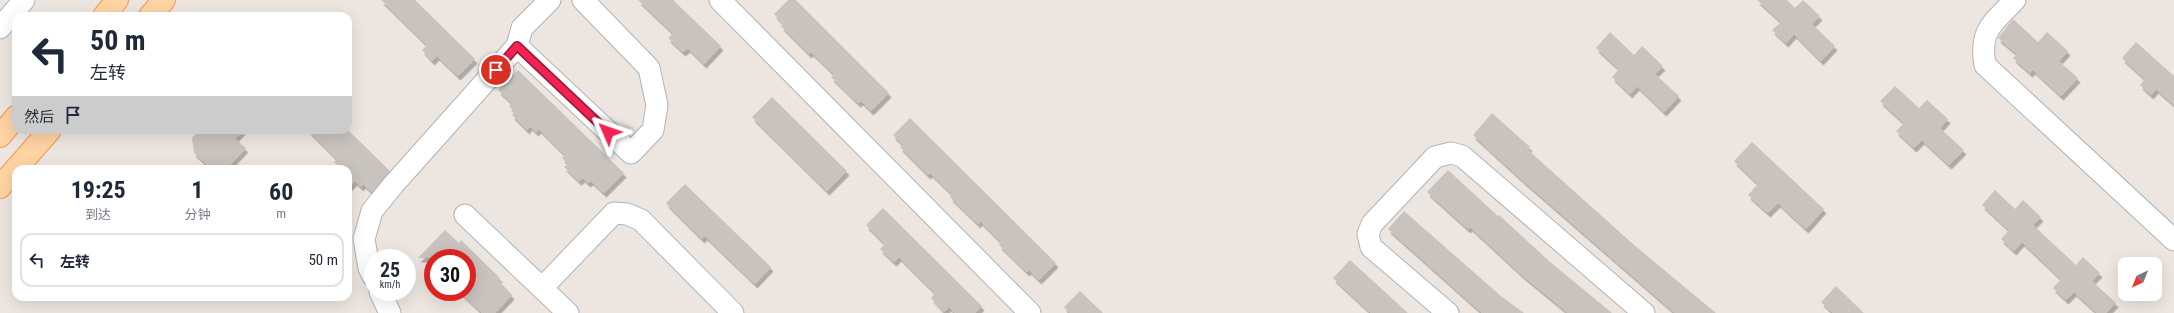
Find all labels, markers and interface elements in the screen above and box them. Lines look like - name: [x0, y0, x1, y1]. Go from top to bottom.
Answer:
- text: 50 m: [90, 24, 146, 57]
- icon: left: [24, 28, 76, 80]
- pin: [479, 53, 513, 87]
- icon: arrive: [485, 59, 507, 81]
- text: 左转: [90, 62, 126, 83]
- icon: arrive: [62, 104, 84, 126]
- text: 然后: [24, 108, 54, 126]
- position arrow: [587, 111, 629, 153]
- text: 19:25: [71, 176, 126, 204]
- text: 1: [191, 176, 203, 204]
- text: 60: [269, 178, 293, 206]
- text: m: [276, 206, 286, 221]
- text: 到达: [85, 207, 111, 222]
- text: 分钟: [184, 207, 210, 222]
- icon: left: [26, 249, 48, 271]
- speed limit sign: 30: [424, 249, 476, 301]
- text: 50 m: [308, 251, 338, 269]
- text: 左转: [60, 253, 90, 271]
- north arrow: [2118, 257, 2162, 301]
- map controls: [2118, 257, 2162, 301]
- text: 25: [380, 258, 400, 282]
- text: km/h: [380, 279, 400, 290]

